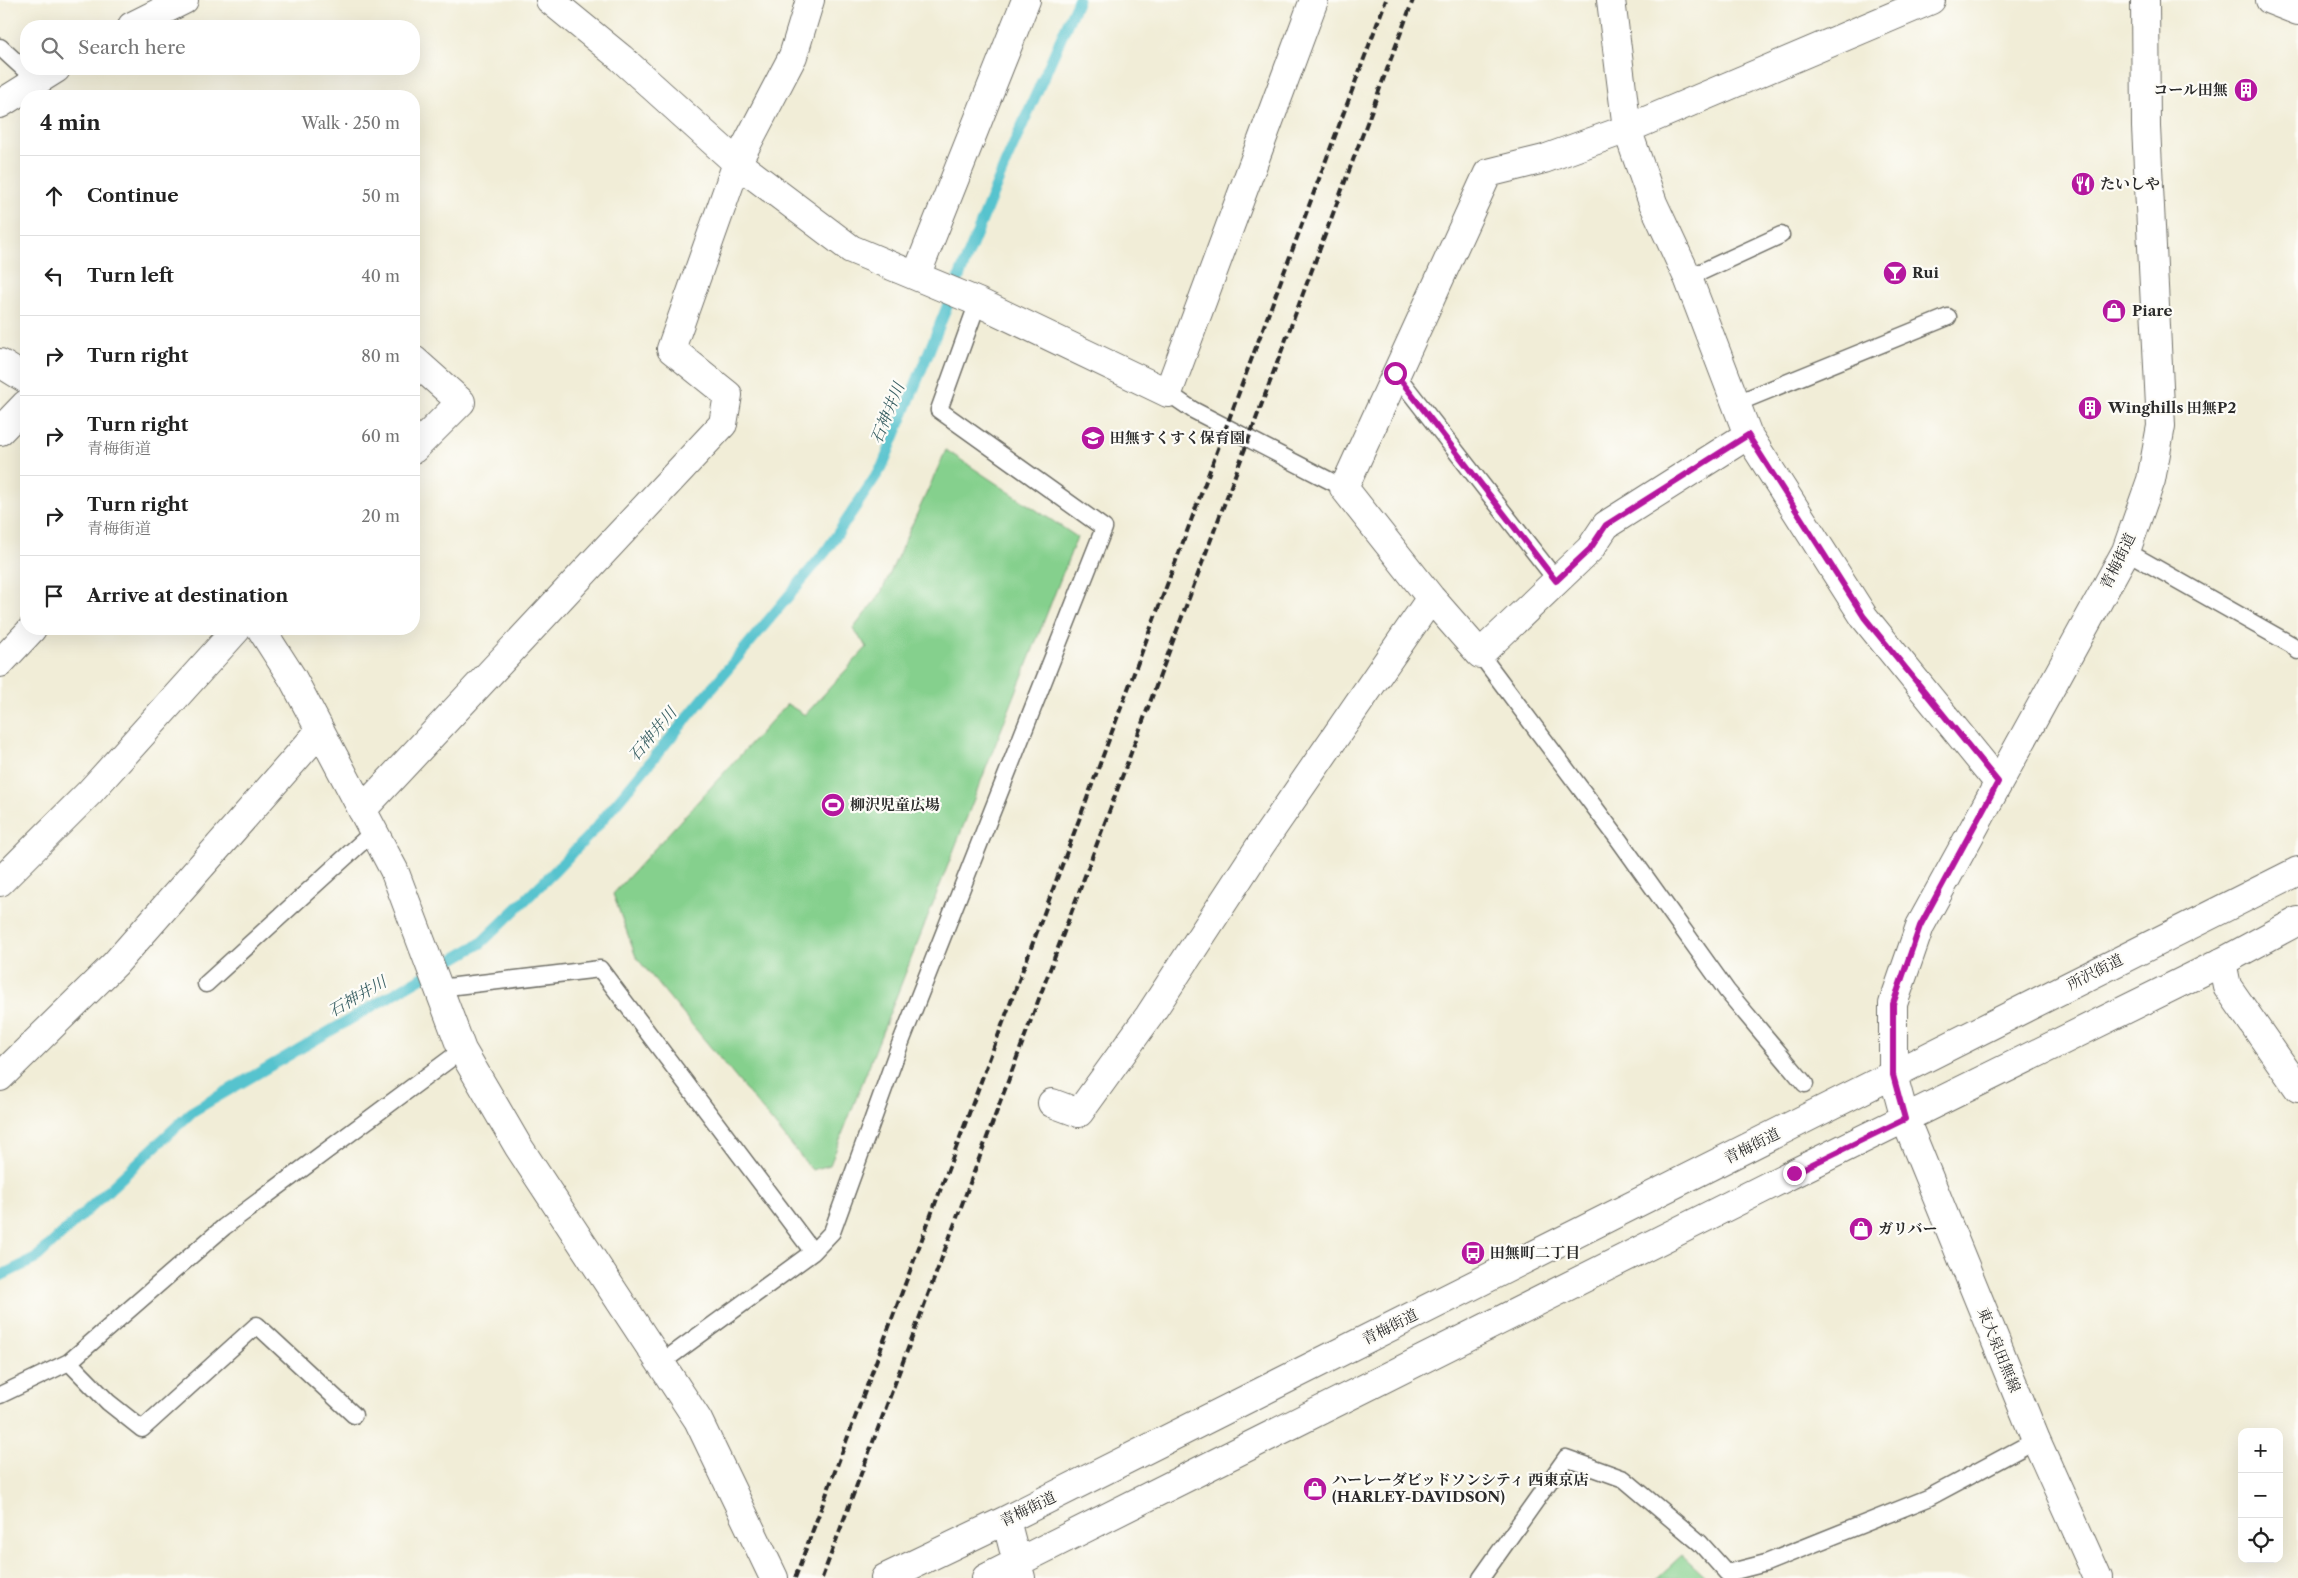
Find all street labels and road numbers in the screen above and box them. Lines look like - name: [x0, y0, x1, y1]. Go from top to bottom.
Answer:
- street label: 青梅街道: [2096, 530, 2139, 592]
- street label: 所沢街道: [2064, 949, 2126, 994]
- street label: 青梅街道: [1721, 1123, 1783, 1168]
- street label: 青梅街道: [1359, 1304, 1421, 1349]
- street label: 東大泉田無線: [1974, 1305, 2025, 1395]
- street label: 青梅街道: [997, 1487, 1059, 1530]

